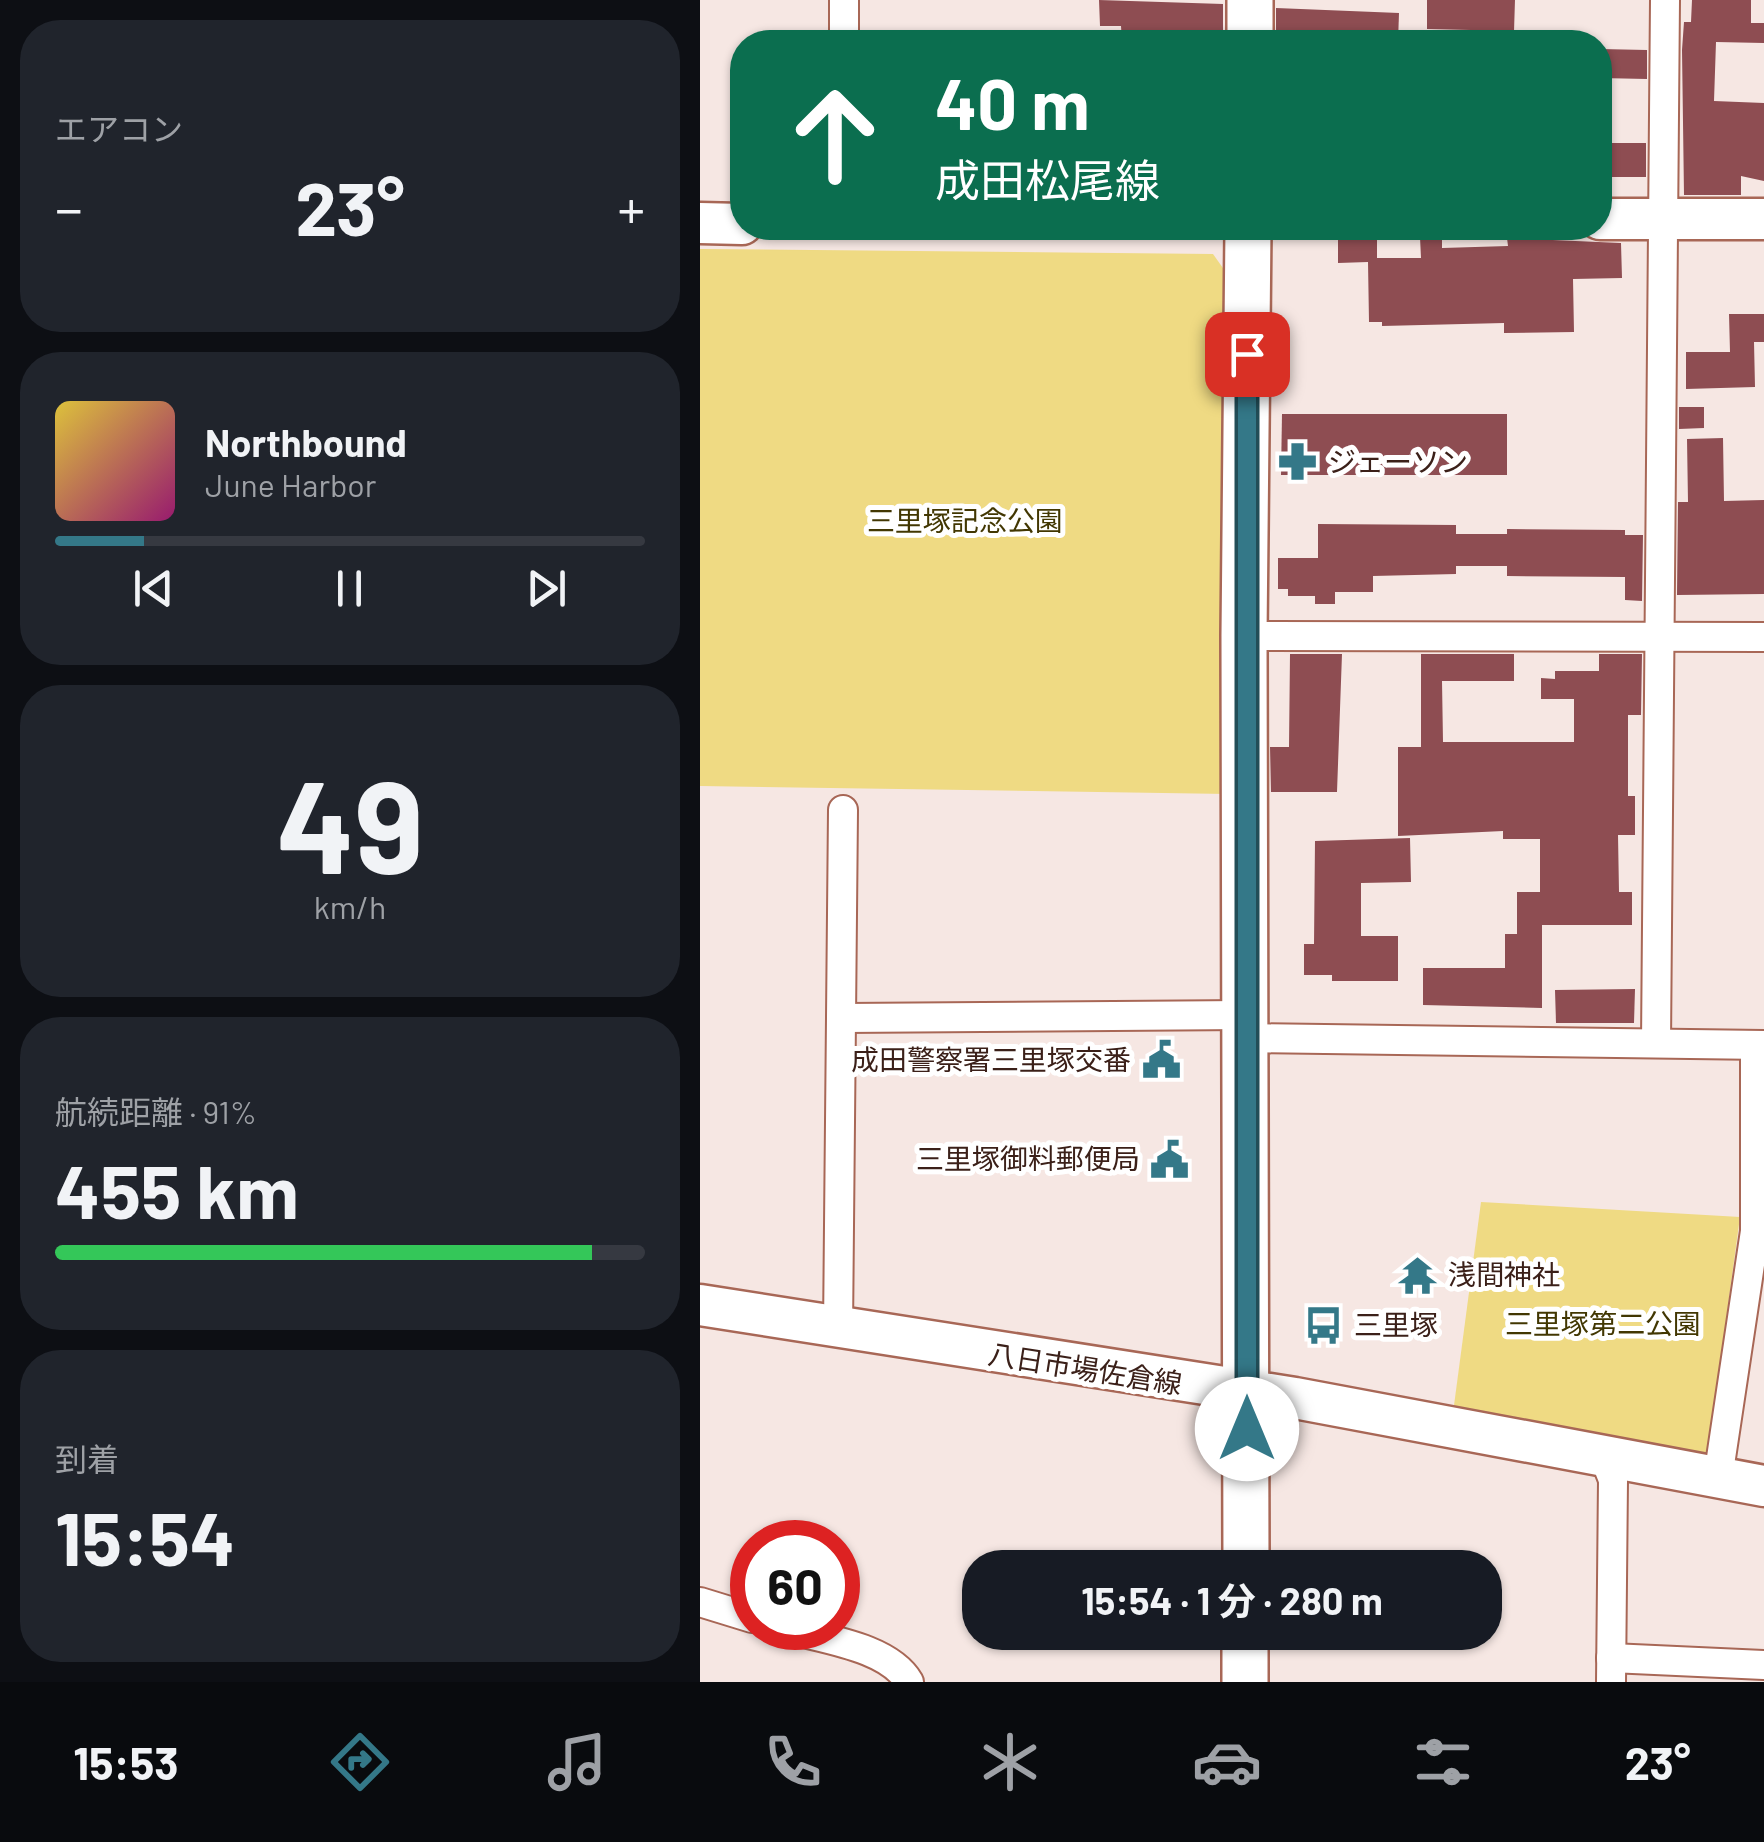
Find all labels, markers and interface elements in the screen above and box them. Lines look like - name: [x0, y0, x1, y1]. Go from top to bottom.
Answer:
- text: 40 m: [935, 60, 1090, 144]
- icon: ahead: [770, 70, 900, 200]
- text: エアコン: [55, 109, 183, 147]
- text: 成田松尾線: [935, 152, 1160, 206]
- text: 23°: [295, 161, 405, 251]
- text: −: [55, 174, 83, 240]
- text: +: [617, 174, 645, 240]
- pin: [1205, 312, 1290, 397]
- icon: arrive: [1220, 327, 1275, 382]
- text: Northbound: [205, 419, 407, 465]
- pharmacy icon: ジェーソン: [1277, 441, 1319, 483]
- place label: ジェーソン: [1328, 444, 1468, 478]
- text: June Harbor: [205, 465, 376, 503]
- park label: 三里塚記念公園: [867, 503, 1063, 537]
- icon: previous: [126, 561, 181, 616]
- icon: pause: [322, 561, 377, 616]
- icon: next: [519, 561, 574, 616]
- text: 49: [276, 744, 424, 900]
- text: km/h: [314, 887, 386, 925]
- public building icon: 成田警察署三里塚交番: [1140, 1039, 1182, 1081]
- place label: 成田警察署三里塚交番: [851, 1042, 1131, 1076]
- text: 航続距離 · 91%: [55, 1092, 257, 1130]
- public building icon: 三里塚御料郵便局: [1149, 1138, 1191, 1180]
- place label: 三里塚御料郵便局: [916, 1141, 1140, 1175]
- text: 455 km: [55, 1144, 299, 1234]
- temple icon: 浅間神社: [1397, 1254, 1439, 1296]
- place label: 浅間神社: [1448, 1257, 1560, 1291]
- bus stop icon: 三里塚: [1303, 1304, 1345, 1346]
- park label: 三里塚第二公園: [1505, 1306, 1701, 1340]
- place label: 三里塚: [1354, 1307, 1438, 1341]
- street label: 八日市場佐倉線: [986, 1336, 1185, 1400]
- position arrow: [1195, 1377, 1299, 1481]
- text: 到着: [55, 1439, 119, 1477]
- text: 15:54: [55, 1491, 235, 1581]
- speed limit sign: 60: [730, 1520, 860, 1650]
- text: 15:54 · 1 分 · 280 m: [1081, 1577, 1383, 1623]
- icon: directions: [325, 1727, 395, 1797]
- icon: music: [542, 1727, 612, 1797]
- icon: phone: [758, 1727, 828, 1797]
- icon: climate: [975, 1727, 1045, 1797]
- icon: car: [1192, 1727, 1262, 1797]
- icon: filters: [1408, 1727, 1478, 1797]
- text: 15:53: [73, 1735, 178, 1789]
- text: 23°: [1625, 1735, 1691, 1789]

